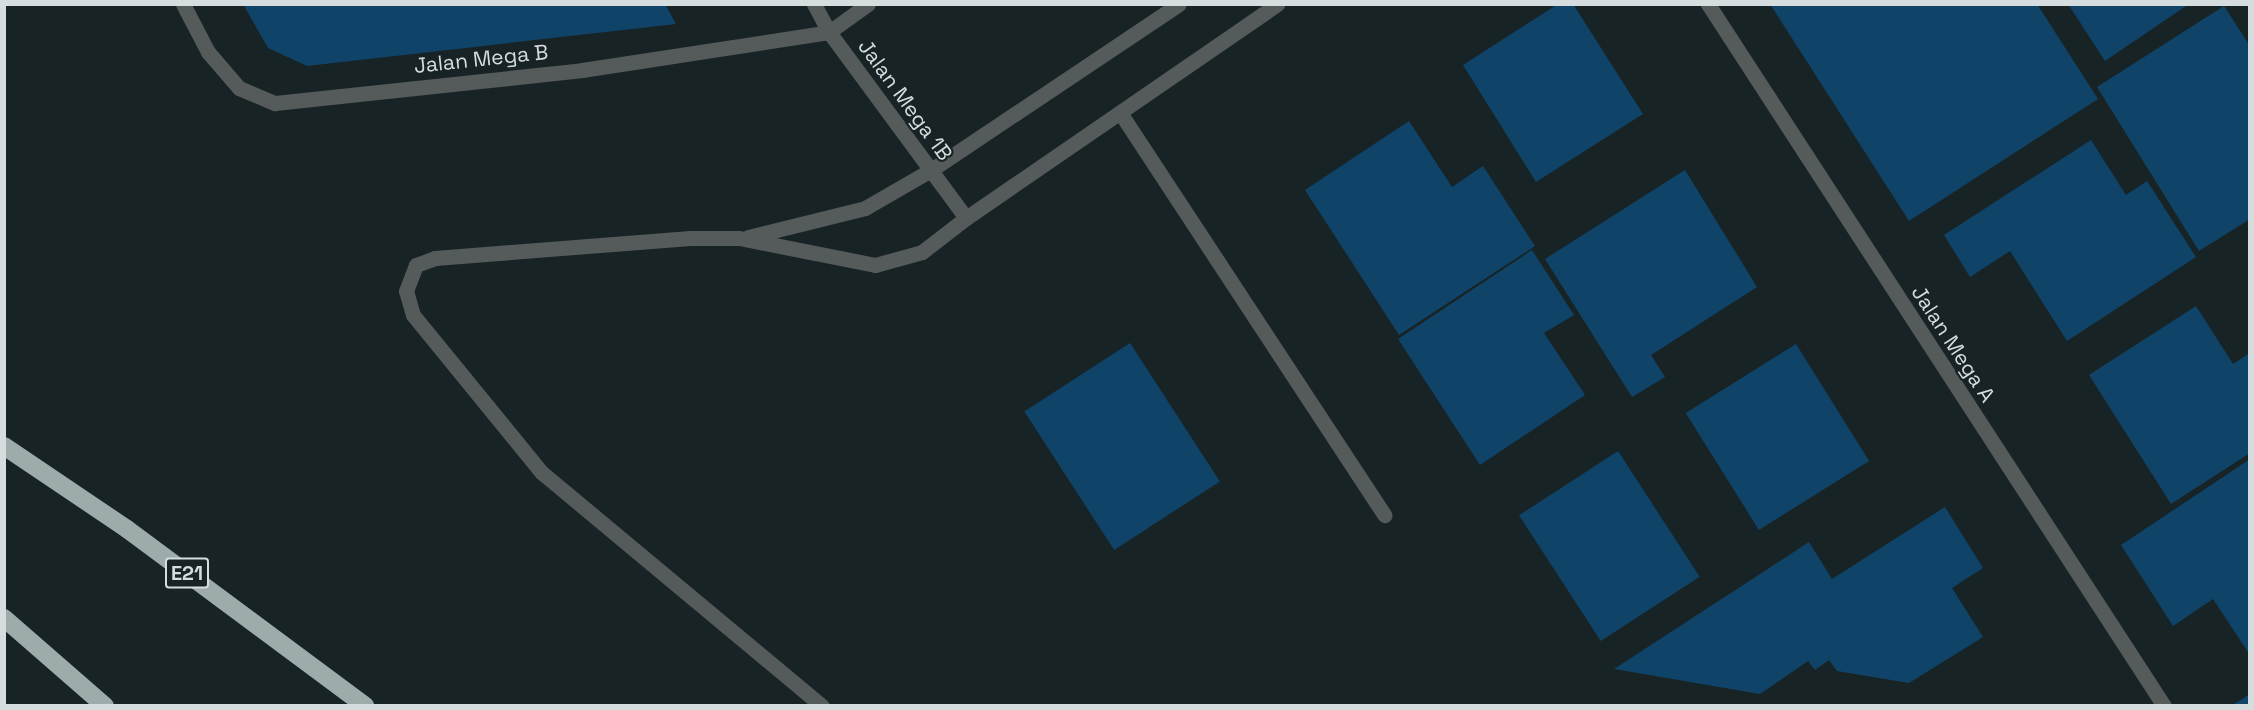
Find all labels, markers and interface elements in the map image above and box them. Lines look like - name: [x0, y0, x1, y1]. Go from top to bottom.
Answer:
- street label: Jalan Mega 1B: [853, 34, 957, 166]
- street label: Jalan Mega B: [413, 39, 549, 79]
- street label: Jalan Mega A: [1906, 281, 2000, 407]
- road number: E21: [164, 556, 210, 590]

